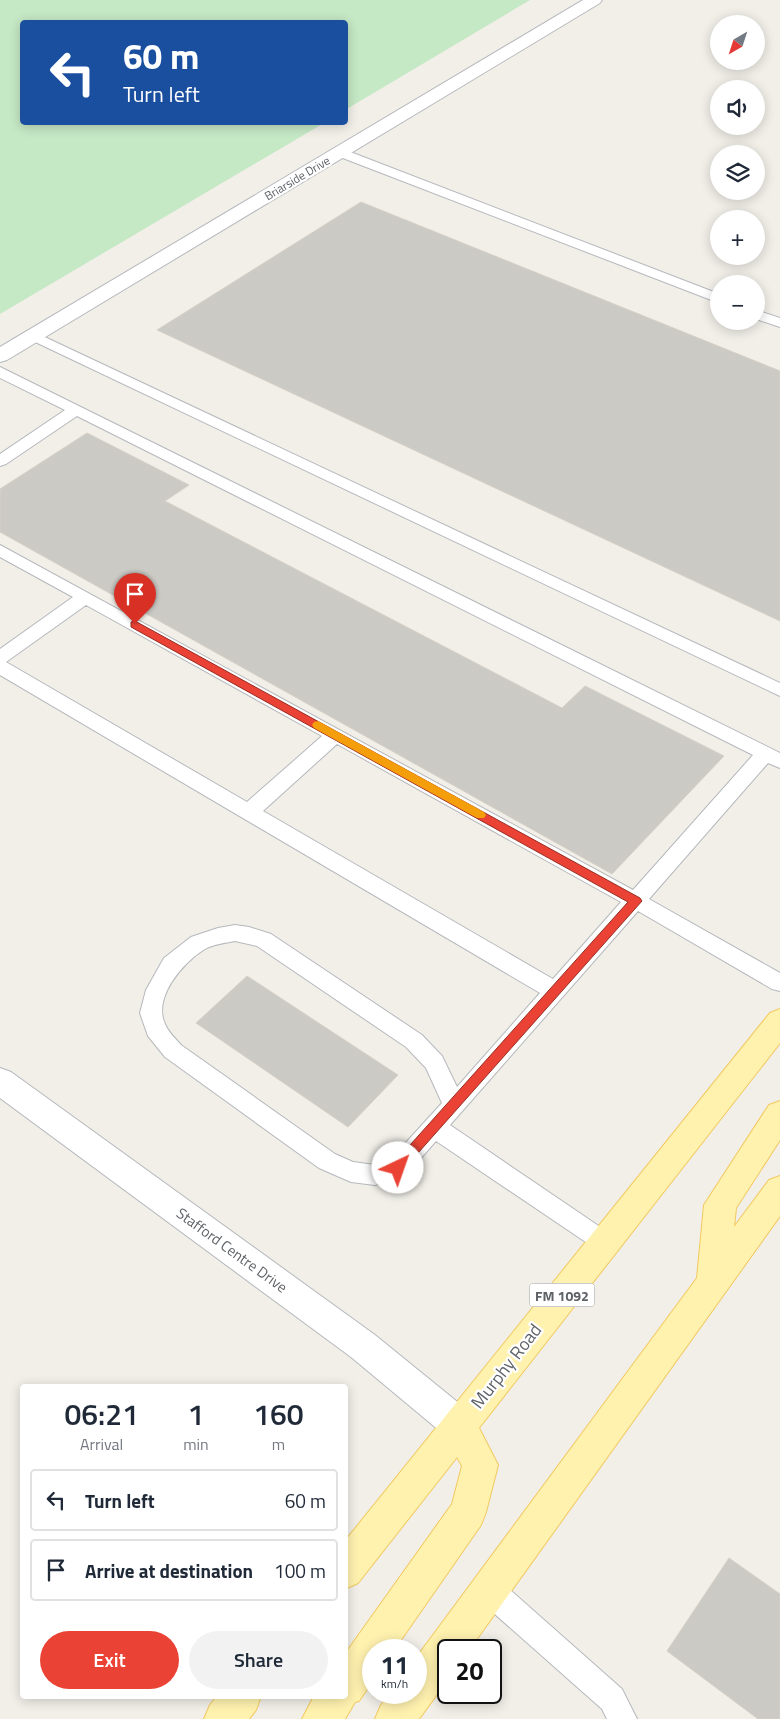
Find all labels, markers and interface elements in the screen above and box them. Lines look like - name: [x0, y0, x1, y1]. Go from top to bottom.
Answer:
- north arrow: [710, 15, 765, 70]
- map controls: [710, 15, 765, 330]
- text: 60 m: [123, 29, 199, 83]
- icon: left: [40, 40, 105, 105]
- text: Turn left: [123, 77, 200, 111]
- button: sound: [710, 80, 765, 135]
- button: layers: [710, 145, 765, 200]
- street label: Briarside Drive: [260, 151, 334, 205]
- button: +: [710, 210, 765, 265]
- button: −: [710, 275, 765, 330]
- pin: [114, 573, 156, 624]
- icon: arrive: [121, 580, 149, 608]
- position arrow: [371, 1141, 423, 1193]
- street label: Stafford Centre Drive: [172, 1202, 292, 1298]
- road number: FM 1092: [530, 1284, 594, 1306]
- street label: Murphy Road: [464, 1318, 548, 1414]
- text: 06:21: [64, 1391, 139, 1437]
- text: 1: [188, 1391, 204, 1437]
- text: 160: [253, 1391, 304, 1437]
- text: Arrival: [80, 1432, 123, 1456]
- text: min: [183, 1432, 209, 1456]
- text: m: [272, 1432, 285, 1456]
- icon: left: [42, 1486, 70, 1514]
- text: Turn left: [85, 1486, 155, 1515]
- text: 60 m: [285, 1486, 326, 1515]
- icon: arrive: [42, 1556, 70, 1584]
- text: Arrive at destination: [85, 1556, 253, 1585]
- text: 100 m: [274, 1556, 326, 1585]
- button: Exit: [40, 1631, 179, 1689]
- button: Share: [189, 1631, 328, 1689]
- speed limit sign: 20: [437, 1639, 502, 1704]
- text: 11: [380, 1646, 409, 1684]
- text: km/h: [381, 1674, 408, 1693]

